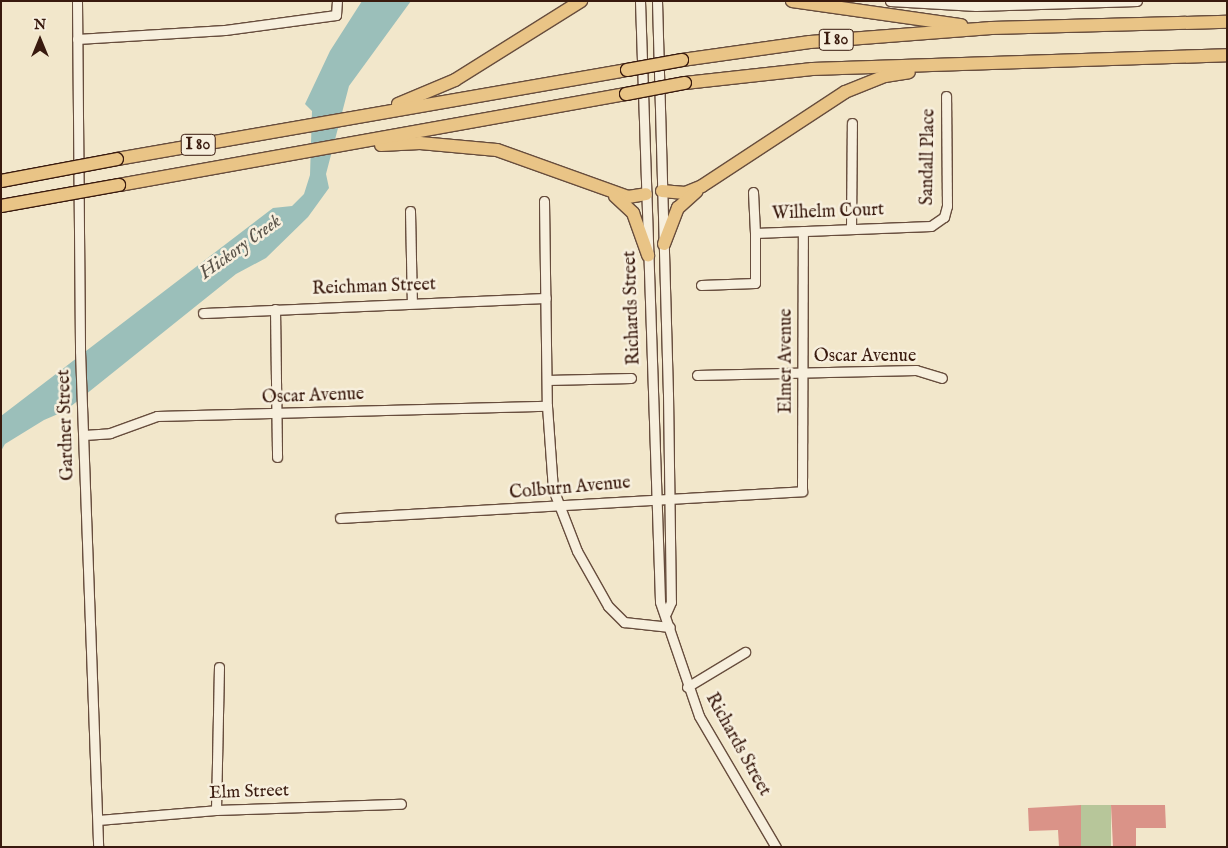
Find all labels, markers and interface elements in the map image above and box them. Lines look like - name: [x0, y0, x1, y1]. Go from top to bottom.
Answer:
- north arrow: [15, 15, 65, 65]
- text: N: [34, 16, 46, 34]
- road number: I 80: [818, 26, 854, 54]
- street label: Sandall Place: [917, 108, 941, 206]
- road number: I 80: [180, 132, 216, 158]
- street label: Wilhelm Court: [772, 200, 884, 226]
- water label: Hickory Creek: [196, 211, 286, 285]
- street label: Richards Street: [620, 250, 646, 366]
- street label: Reichman Street: [312, 275, 436, 301]
- street label: Elmer Avenue: [776, 308, 798, 414]
- street label: Oscar Avenue: [814, 346, 916, 368]
- street label: Gardner Street: [54, 369, 80, 481]
- street label: Oscar Avenue: [262, 384, 364, 410]
- street label: Colburn Avenue: [509, 473, 631, 505]
- street label: Richards Street: [700, 690, 774, 800]
- street label: Elm Street: [209, 781, 289, 805]

